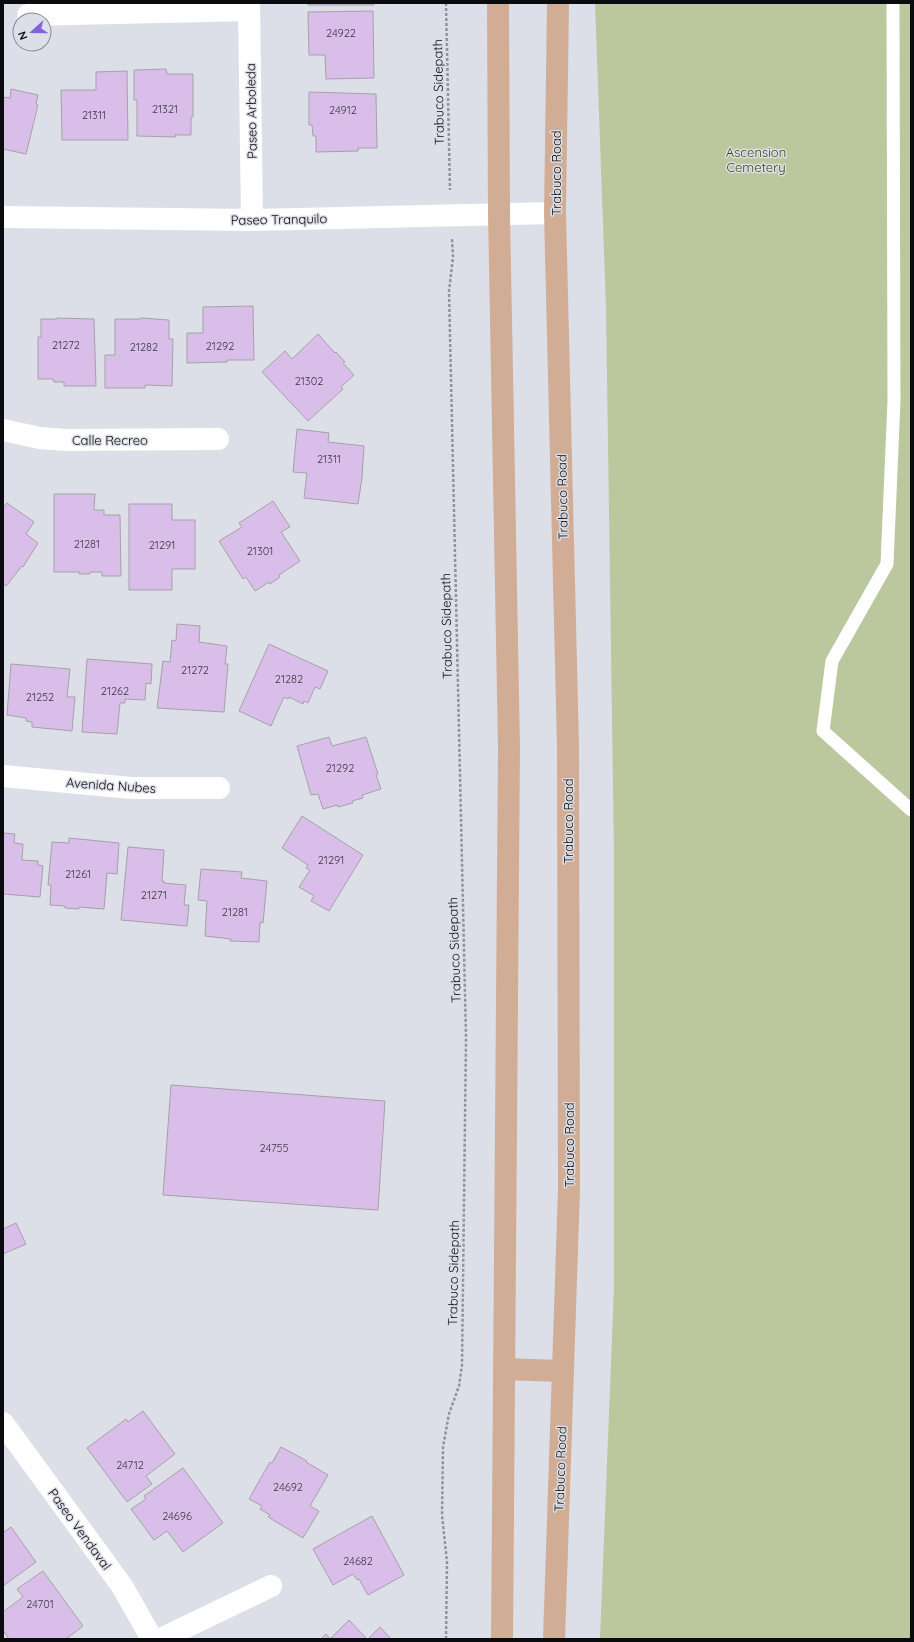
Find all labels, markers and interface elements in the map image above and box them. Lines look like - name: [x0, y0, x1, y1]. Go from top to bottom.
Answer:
- north arrow: [12, 12, 52, 52]
- house number: 24922: [326, 26, 356, 40]
- text: N: [15, 29, 31, 42]
- street label: Trabuco Sidepath: [429, 39, 447, 145]
- street label: Paseo Arboleda: [242, 63, 260, 159]
- house number: 21321: [152, 102, 178, 116]
- house number: 24912: [329, 103, 357, 117]
- house number: 21311: [82, 108, 106, 122]
- street label: Trabuco Road: [548, 130, 564, 216]
- park label: Ascension Cemetery: [726, 144, 786, 175]
- street label: Paseo Tranquilo: [231, 210, 328, 228]
- house number: 21272: [52, 338, 80, 352]
- house number: 21292: [206, 339, 234, 353]
- house number: 21282: [130, 340, 158, 354]
- house number: 21302: [295, 374, 323, 388]
- street label: Calle Recreo: [72, 432, 148, 448]
- house number: 21311: [317, 452, 341, 466]
- street label: Trabuco Road: [553, 454, 571, 540]
- house number: 21281: [74, 537, 100, 551]
- house number: 21291: [149, 538, 175, 552]
- house number: 21301: [247, 544, 273, 558]
- street label: Trabuco Sidepath: [437, 573, 455, 679]
- house number: 21272: [181, 663, 209, 677]
- house number: 21282: [275, 672, 303, 686]
- house number: 21262: [101, 684, 129, 698]
- house number: 21252: [26, 690, 54, 704]
- house number: 21292: [326, 761, 354, 775]
- street label: Avenida Nubes: [66, 774, 156, 796]
- street label: Trabuco Road: [560, 778, 576, 864]
- house number: 21291: [318, 853, 344, 867]
- house number: 21261: [65, 867, 91, 881]
- house number: 21271: [141, 888, 167, 902]
- street label: Trabuco Sidepath: [444, 897, 464, 1003]
- house number: 21281: [222, 905, 248, 919]
- street label: Trabuco Road: [561, 1102, 577, 1188]
- house number: 24755: [259, 1141, 289, 1155]
- street label: Trabuco Sidepath: [444, 1220, 462, 1326]
- street label: Trabuco Road: [551, 1426, 569, 1512]
- house number: 24712: [116, 1458, 144, 1472]
- house number: 24692: [273, 1480, 303, 1494]
- street label: Paseo Vendaval: [45, 1485, 115, 1573]
- house number: 24696: [162, 1509, 192, 1523]
- house number: 24682: [343, 1554, 373, 1568]
- house number: 24701: [26, 1597, 54, 1611]

